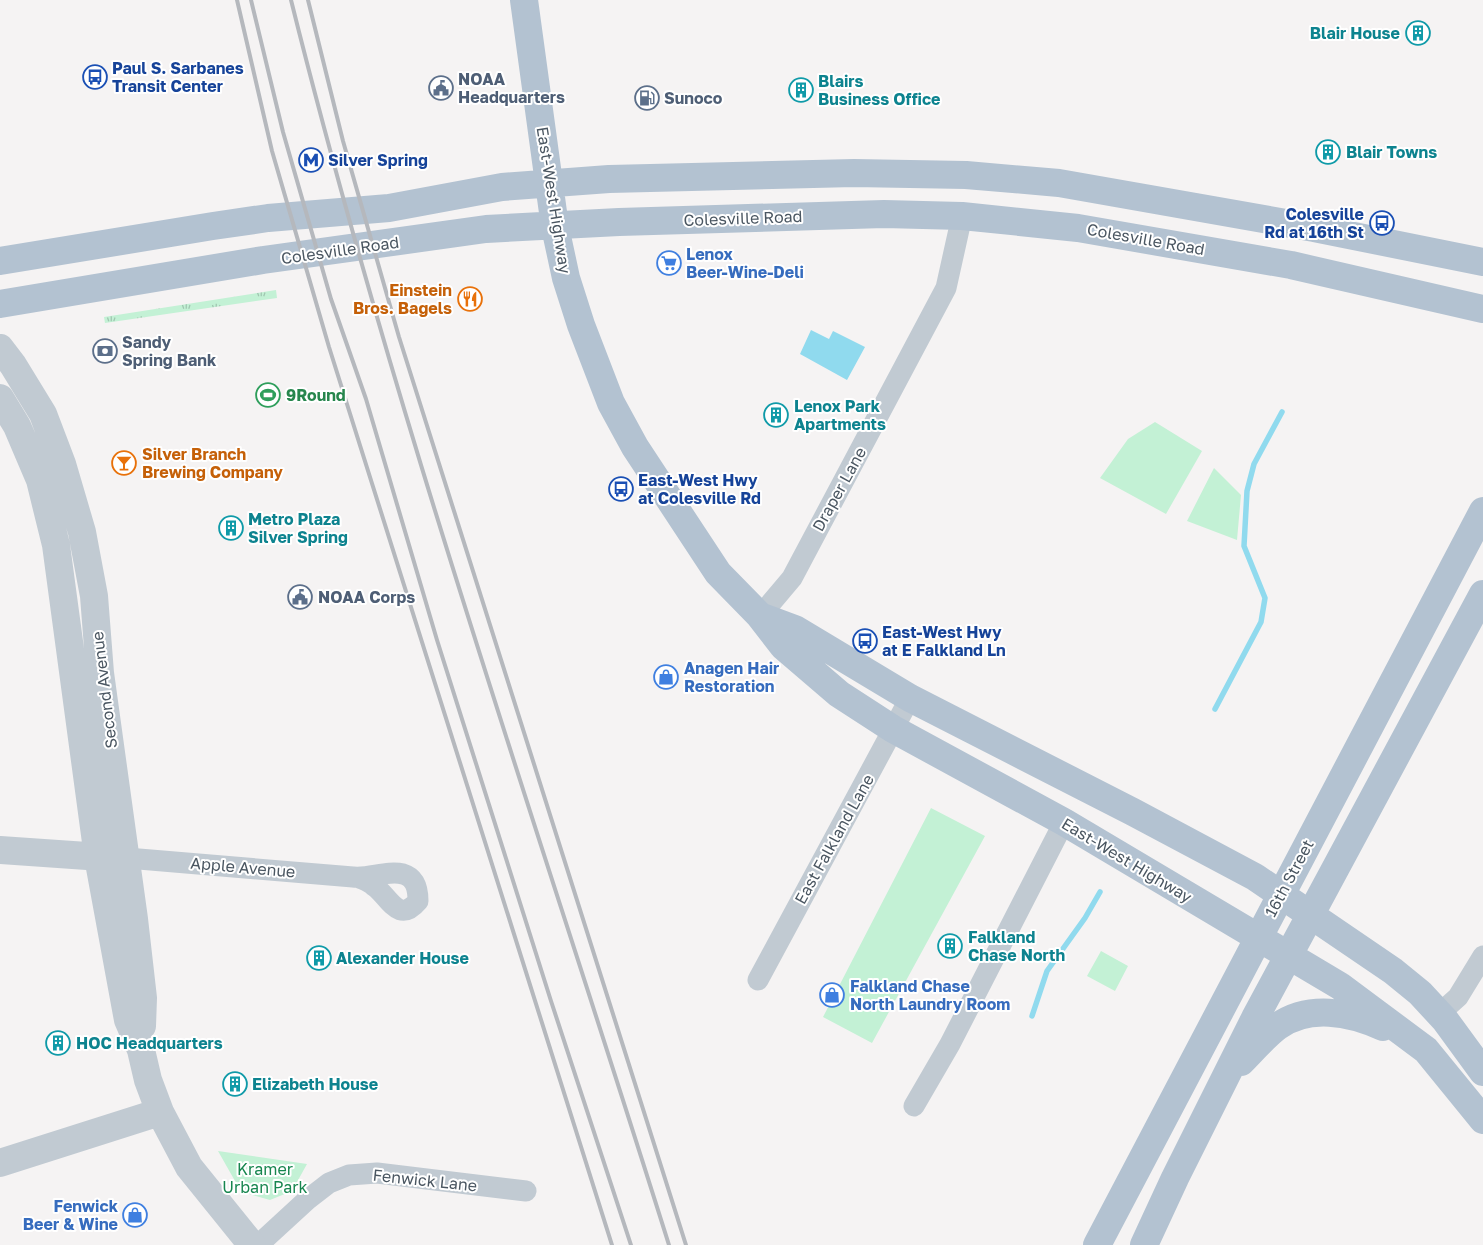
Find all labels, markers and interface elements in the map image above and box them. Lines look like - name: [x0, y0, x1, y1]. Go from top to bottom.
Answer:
- building icon: Blair House: [1405, 20, 1431, 46]
- place label: Blair House: [1310, 23, 1400, 43]
- place label: Paul S. Sarbanes Transit Center: [112, 58, 244, 96]
- bus stop icon: Paul S. Sarbanes Transit Center: [82, 64, 108, 90]
- place label: NOAA Headquarters: [458, 69, 565, 107]
- place label: Blairs Business Office: [818, 71, 941, 109]
- public building icon: NOAA Headquarters: [428, 75, 454, 101]
- building icon: Blairs Business Office: [788, 77, 814, 103]
- fuel station icon: Sunoco: [634, 85, 660, 111]
- place label: Sunoco: [664, 88, 723, 108]
- street label: East-West Highway: [533, 125, 575, 275]
- building icon: Blair Towns: [1315, 139, 1341, 165]
- place label: Blair Towns: [1346, 142, 1437, 162]
- metro station icon: Silver Spring: [298, 147, 324, 173]
- place label: Silver Spring: [328, 150, 428, 170]
- place label: Colesville Rd at 16th St: [1264, 204, 1364, 242]
- street label: Colesville Road: [683, 206, 803, 230]
- bus stop icon: Colesville Rd at 16th St: [1369, 210, 1395, 236]
- street label: Colesville Road: [1086, 219, 1206, 259]
- street label: Colesville Road: [280, 232, 400, 268]
- place label: Lenox Beer-Wine-Deli: [686, 244, 804, 282]
- supermarket icon: Lenox Beer-Wine-Deli: [656, 250, 682, 276]
- place label: Einstein Bros. Bagels: [353, 280, 452, 318]
- restaurant icon: Einstein Bros. Bagels: [457, 286, 483, 312]
- place label: Sandy Spring Bank: [122, 332, 217, 370]
- bank icon: Sandy Spring Bank: [92, 338, 118, 364]
- sports icon: 9Round: [255, 382, 281, 408]
- place label: 9Round: [286, 385, 346, 405]
- place label: Lenox Park Apartments: [794, 396, 886, 434]
- building icon: Lenox Park Apartments: [763, 402, 789, 428]
- street label: Draper Lane: [808, 443, 870, 535]
- place label: Silver Branch Brewing Company: [142, 444, 283, 482]
- bar icon: Silver Branch Brewing Company: [111, 450, 137, 476]
- place label: East-West Hwy at Colesville Rd: [638, 470, 761, 508]
- bus stop icon: East-West Hwy at Colesville Rd: [608, 476, 634, 502]
- place label: Metro Plaza Silver Spring: [248, 509, 348, 547]
- building icon: Metro Plaza Silver Spring: [218, 515, 244, 541]
- public building icon: NOAA Corps: [287, 584, 313, 610]
- place label: NOAA Corps: [318, 587, 415, 607]
- place label: East-West Hwy at E Falkland Ln: [882, 622, 1006, 660]
- bus stop icon: East-West Hwy at E Falkland Ln: [852, 628, 878, 654]
- street label: Second Avenue: [87, 630, 121, 750]
- place label: Anagen Hair Restoration: [684, 658, 779, 696]
- shop icon: Anagen Hair Restoration: [653, 664, 679, 690]
- street label: East Falkland Lane: [790, 771, 878, 907]
- street label: East-West Highway: [1058, 813, 1196, 907]
- street label: 16th Street: [1260, 836, 1318, 920]
- street label: Apple Avenue: [190, 852, 296, 882]
- place label: Falkland Chase North: [968, 927, 1065, 965]
- building icon: Falkland Chase North: [937, 933, 963, 959]
- building icon: Alexander House: [306, 945, 332, 971]
- place label: Alexander House: [336, 948, 469, 968]
- place label: Falkland Chase North Laundry Room: [850, 976, 1010, 1014]
- shop icon: Falkland Chase North Laundry Room: [819, 982, 845, 1008]
- building icon: HOC Headquarters: [45, 1030, 71, 1056]
- place label: HOC Headquarters: [76, 1033, 223, 1053]
- building icon: Elizabeth House: [222, 1071, 248, 1097]
- place label: Elizabeth House: [252, 1074, 378, 1094]
- park label: Kramer Urban Park: [222, 1159, 308, 1197]
- street label: Fenwick Lane: [372, 1165, 478, 1195]
- place label: Fenwick Beer & Wine: [23, 1196, 119, 1234]
- shop icon: Fenwick Beer & Wine: [122, 1202, 148, 1228]

